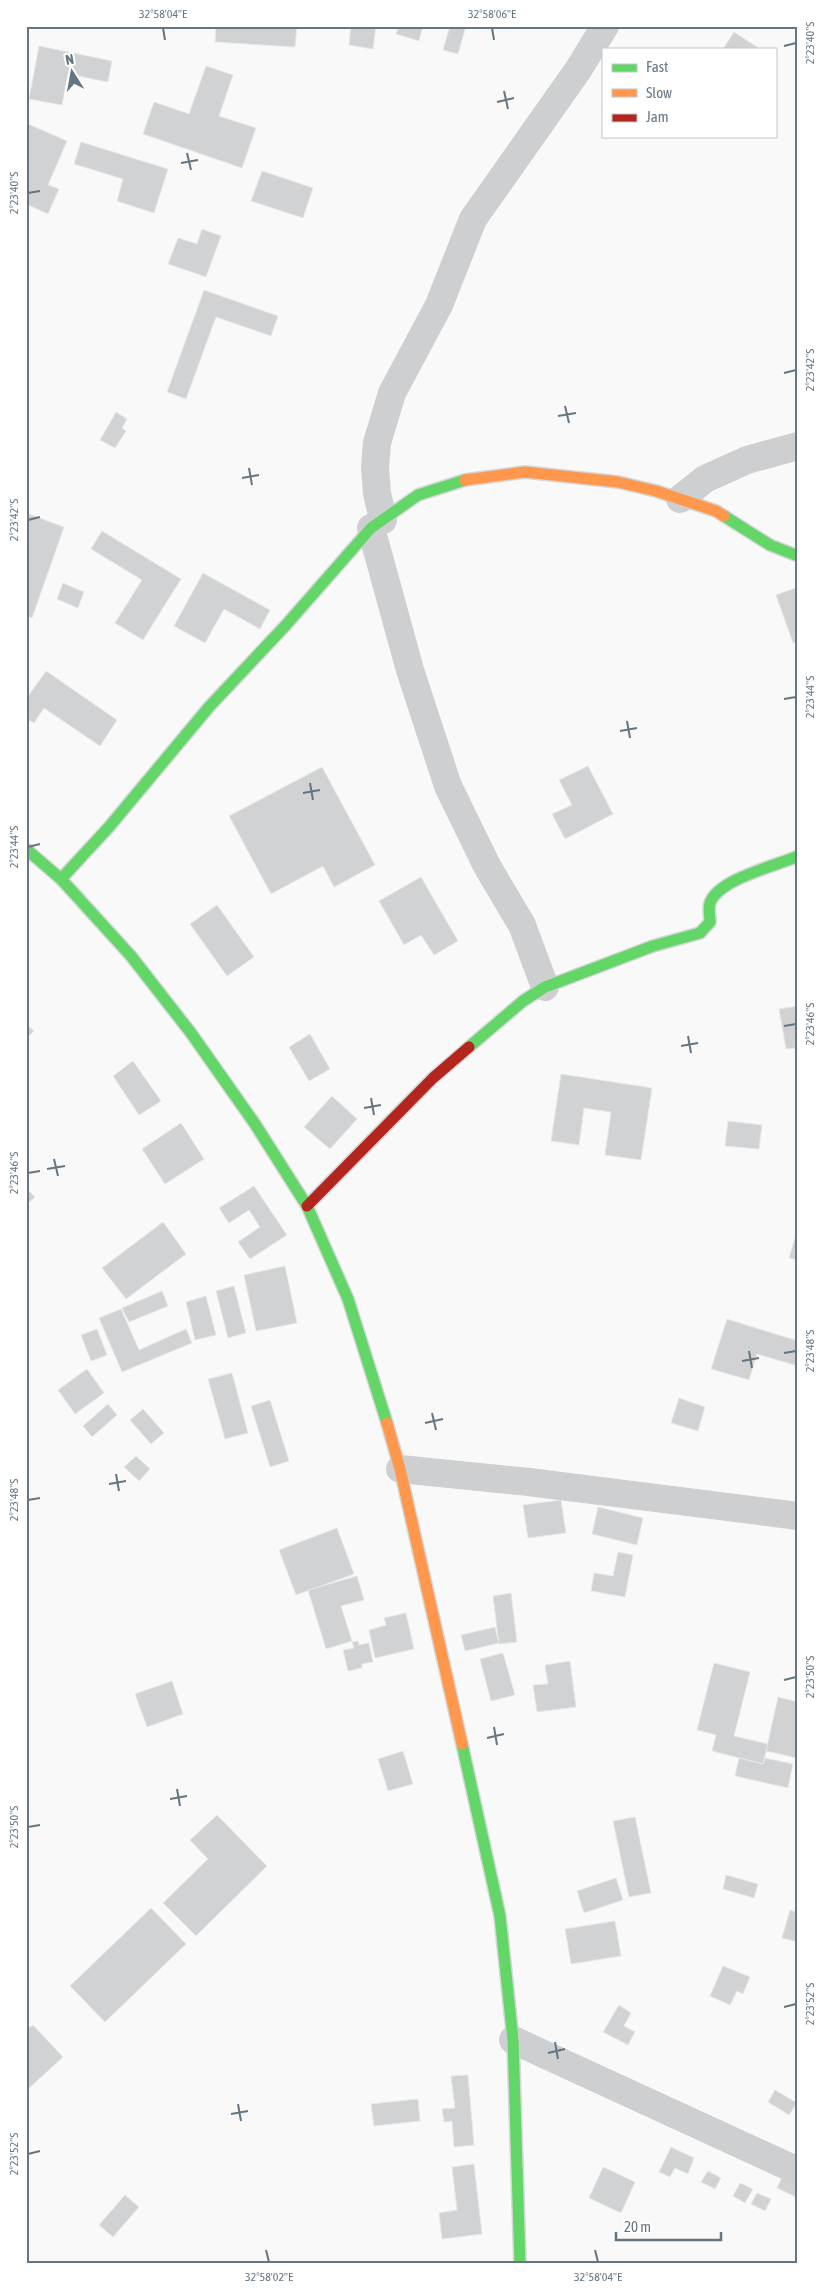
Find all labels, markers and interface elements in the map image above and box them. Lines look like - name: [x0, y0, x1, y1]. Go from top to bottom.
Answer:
- text: 32°58'04"E: [139, 7, 187, 21]
- text: 32°58'06"E: [468, 7, 516, 21]
- text: 2°23'40"S: [803, 22, 817, 64]
- north arrow: [48, 48, 98, 98]
- legend: [602, 48, 776, 138]
- text: N: [64, 51, 75, 68]
- text: Fast: [646, 58, 668, 75]
- text: Slow: [646, 84, 672, 101]
- text: Jam: [646, 108, 669, 125]
- text: 2°23'40"S: [7, 172, 21, 214]
- text: 2°23'42"S: [803, 349, 817, 391]
- text: 2°23'42"S: [7, 499, 21, 541]
- text: 2°23'44"S: [803, 676, 817, 718]
- text: 2°23'44"S: [7, 826, 21, 868]
- text: 2°23'46"S: [803, 1003, 817, 1045]
- text: 2°23'46"S: [7, 1152, 21, 1194]
- text: 2°23'48"S: [803, 1330, 817, 1372]
- text: 2°23'48"S: [7, 1479, 21, 1521]
- text: 2°23'50"S: [803, 1656, 817, 1698]
- text: 2°23'50"S: [7, 1806, 21, 1848]
- text: 2°23'52"S: [803, 1983, 817, 2025]
- text: 2°23'52"S: [7, 2133, 21, 2175]
- scale bar: [616, 2210, 722, 2242]
- text: 20 m: [624, 2218, 651, 2235]
- text: 32°58'02"E: [245, 2270, 293, 2284]
- text: 32°58'04"E: [574, 2270, 622, 2284]

